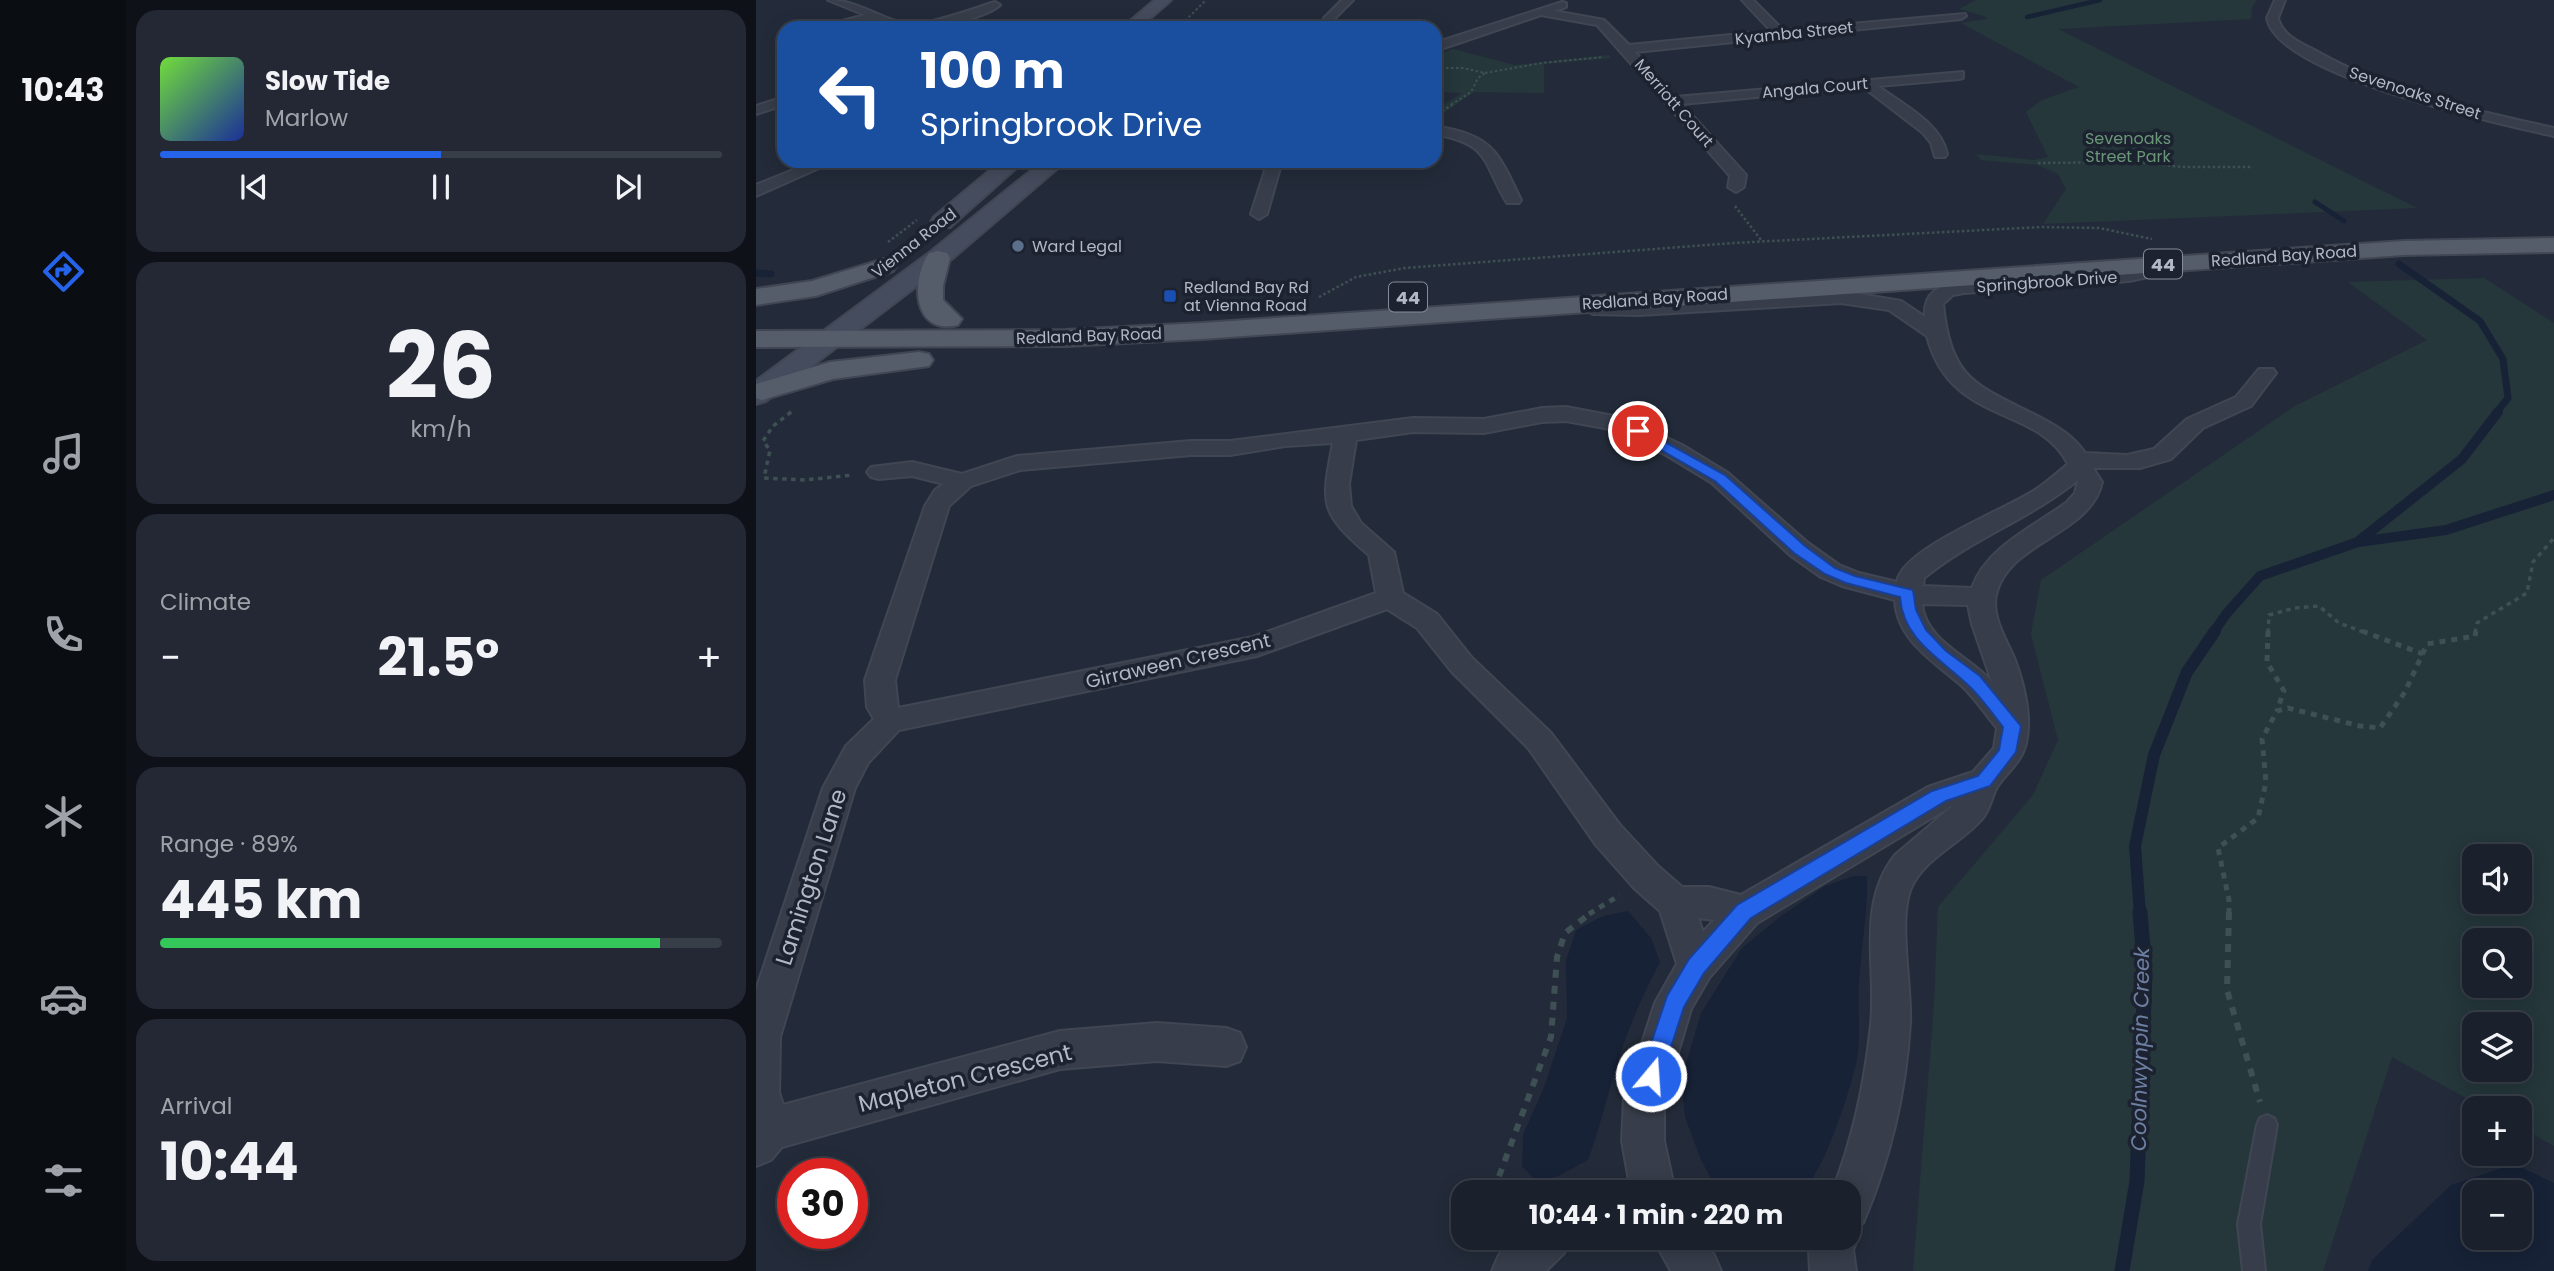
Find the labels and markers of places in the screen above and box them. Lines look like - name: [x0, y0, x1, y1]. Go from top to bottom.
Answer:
- place label: Ward Legal: [1032, 235, 1122, 258]
- marker: Ward Legal: [1010, 238, 1026, 254]
- place label: Redland Bay Rd at Vienna Road: [1184, 276, 1309, 317]
- marker: Redland Bay Rd at Vienna Road: [1162, 288, 1178, 304]
- pin: [1608, 401, 1668, 461]

